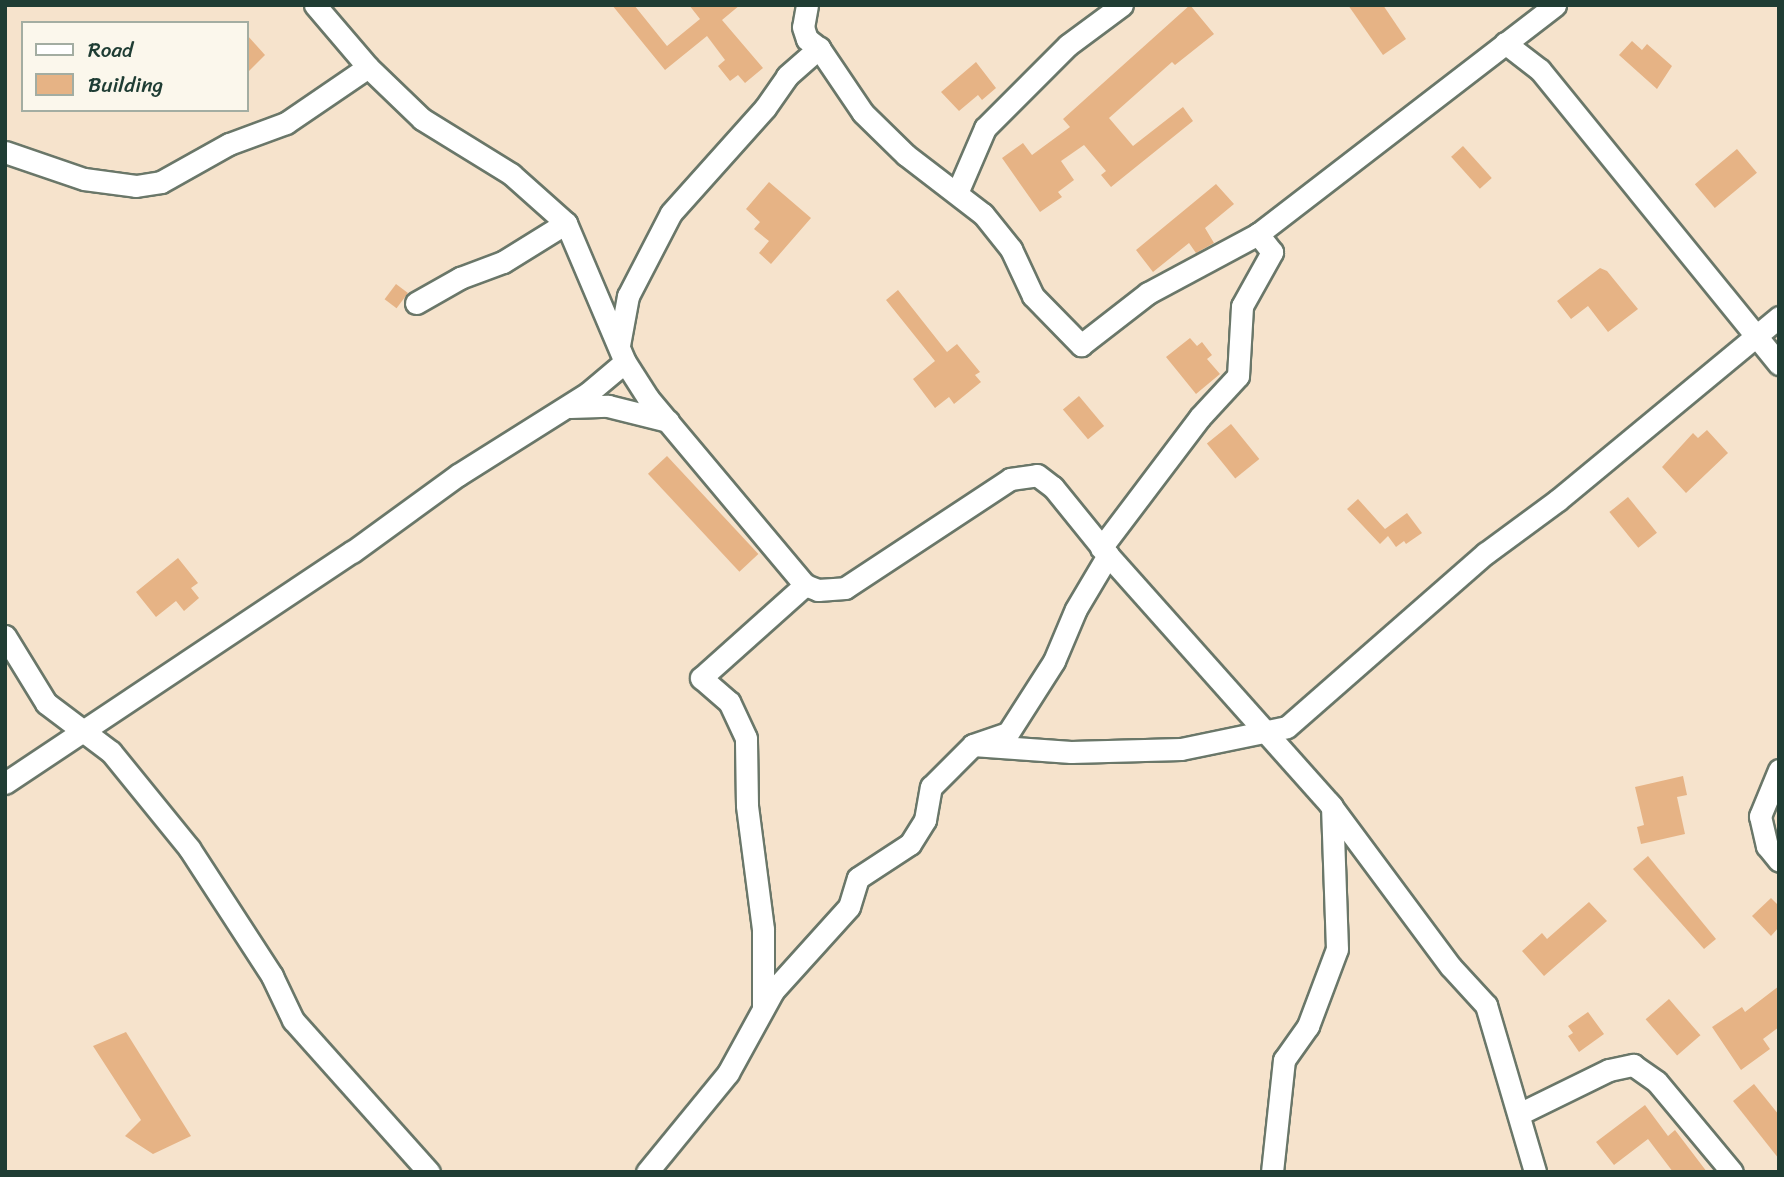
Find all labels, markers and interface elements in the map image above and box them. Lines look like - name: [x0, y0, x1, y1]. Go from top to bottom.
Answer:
- legend: [21, 21, 248, 112]
- text: Road: [88, 31, 133, 69]
- text: Building: [88, 66, 163, 104]

